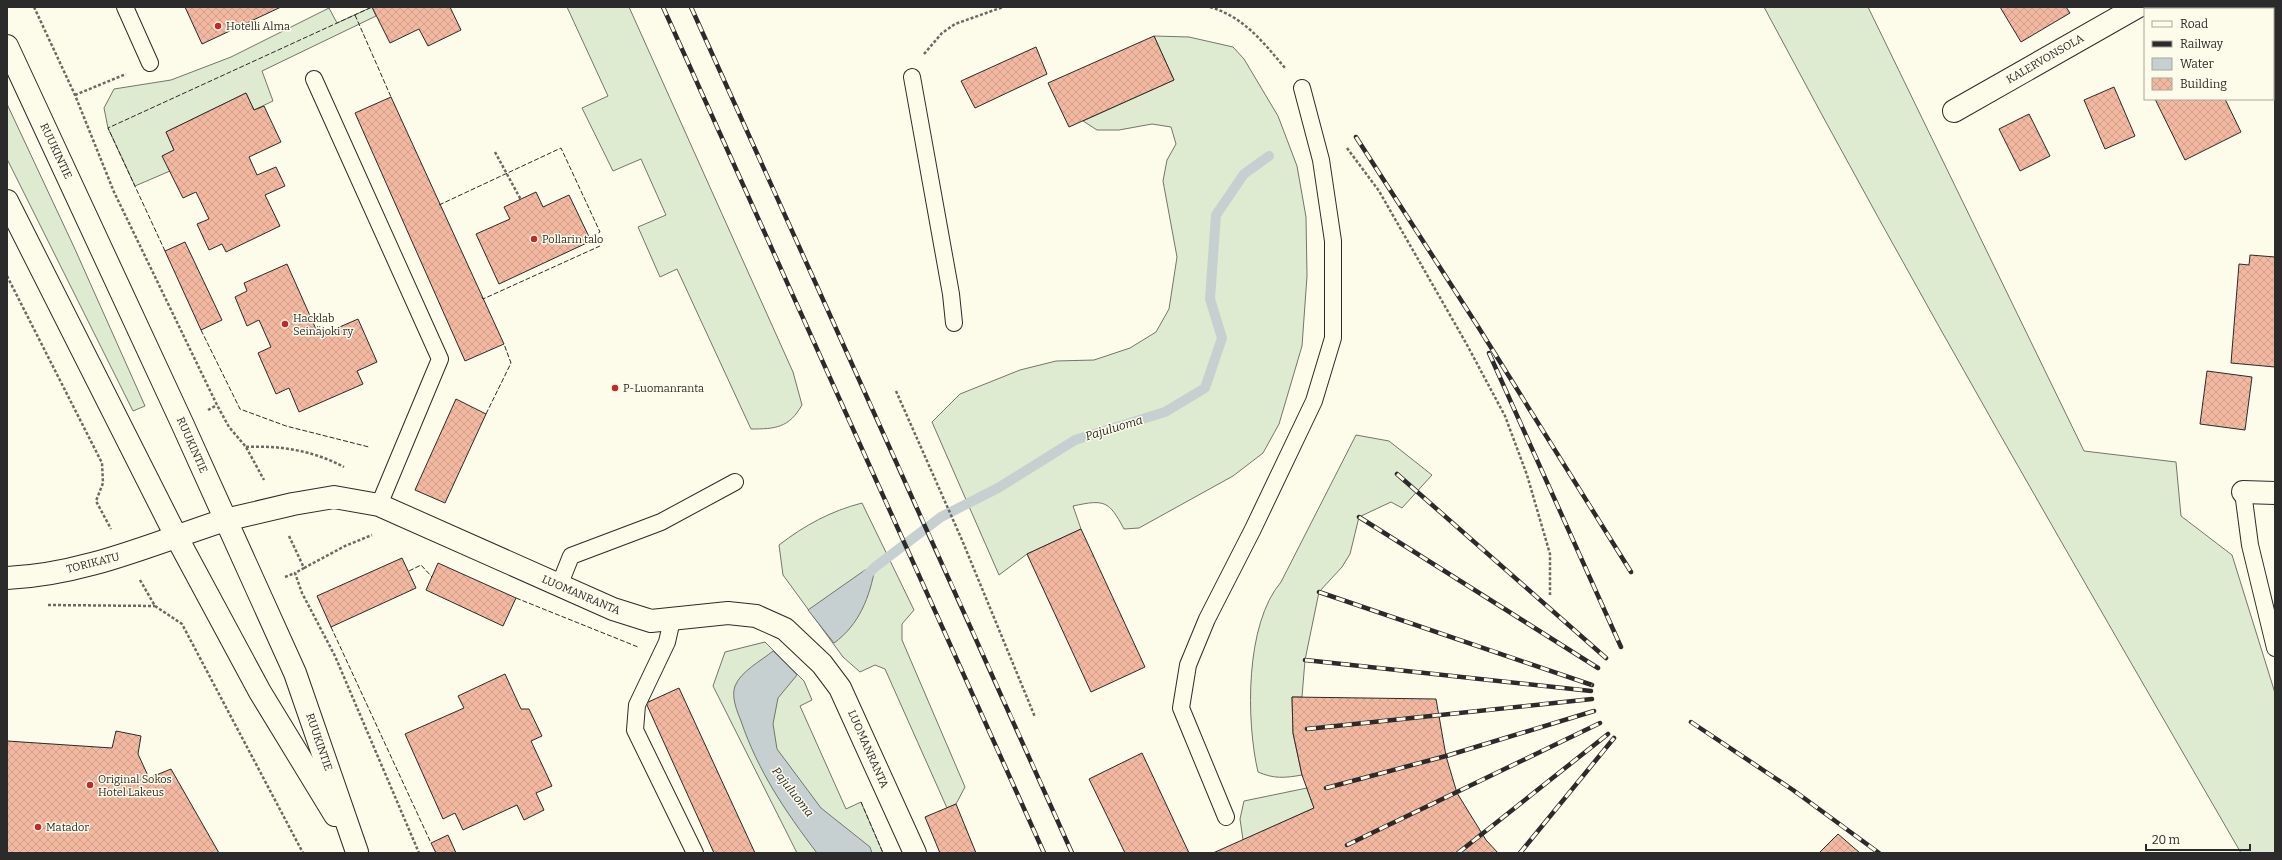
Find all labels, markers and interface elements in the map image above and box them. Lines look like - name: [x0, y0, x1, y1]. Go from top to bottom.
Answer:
- legend: [2144, 8, 2274, 100]
- text: Road: [2180, 17, 2208, 31]
- place label: Hotelli Alma: [226, 20, 290, 33]
- marker: Hotelli Alma: [213, 21, 223, 31]
- street label: KALERVONSOLA: [2004, 32, 2086, 86]
- text: Railway: [2180, 37, 2224, 51]
- text: Water: [2180, 57, 2215, 71]
- text: Building: [2180, 77, 2227, 91]
- street label: RUUKINTIE: [37, 121, 75, 181]
- place label: Pollarin talo: [542, 233, 603, 246]
- marker: Pollarin talo: [529, 234, 539, 244]
- place label: Hacklab Seinäjoki ry: [293, 312, 354, 338]
- marker: Hacklab Seinäjoki ry: [280, 319, 290, 329]
- place label: P-Luomanranta: [623, 382, 704, 395]
- marker: P-Luomanranta: [610, 383, 620, 393]
- water label: Pajuluoma: [1084, 413, 1144, 443]
- street label: RUUKINTIE: [174, 415, 210, 475]
- street label: TORIKATU: [65, 550, 121, 576]
- street label: LUOMANRANTA: [540, 573, 622, 617]
- street label: LUOMANRANTA: [845, 708, 891, 790]
- street label: RUUKINTIE: [303, 711, 335, 773]
- water label: Pajuluoma: [769, 764, 817, 820]
- place label: Original Sokos Hotel Lakeus: [98, 773, 172, 799]
- marker: Original Sokos Hotel Lakeus: [85, 780, 95, 790]
- place label: Matador: [46, 821, 89, 834]
- marker: Matador: [33, 822, 43, 832]
- scale bar: [2146, 826, 2250, 852]
- text: 20 m: [2152, 833, 2181, 847]

